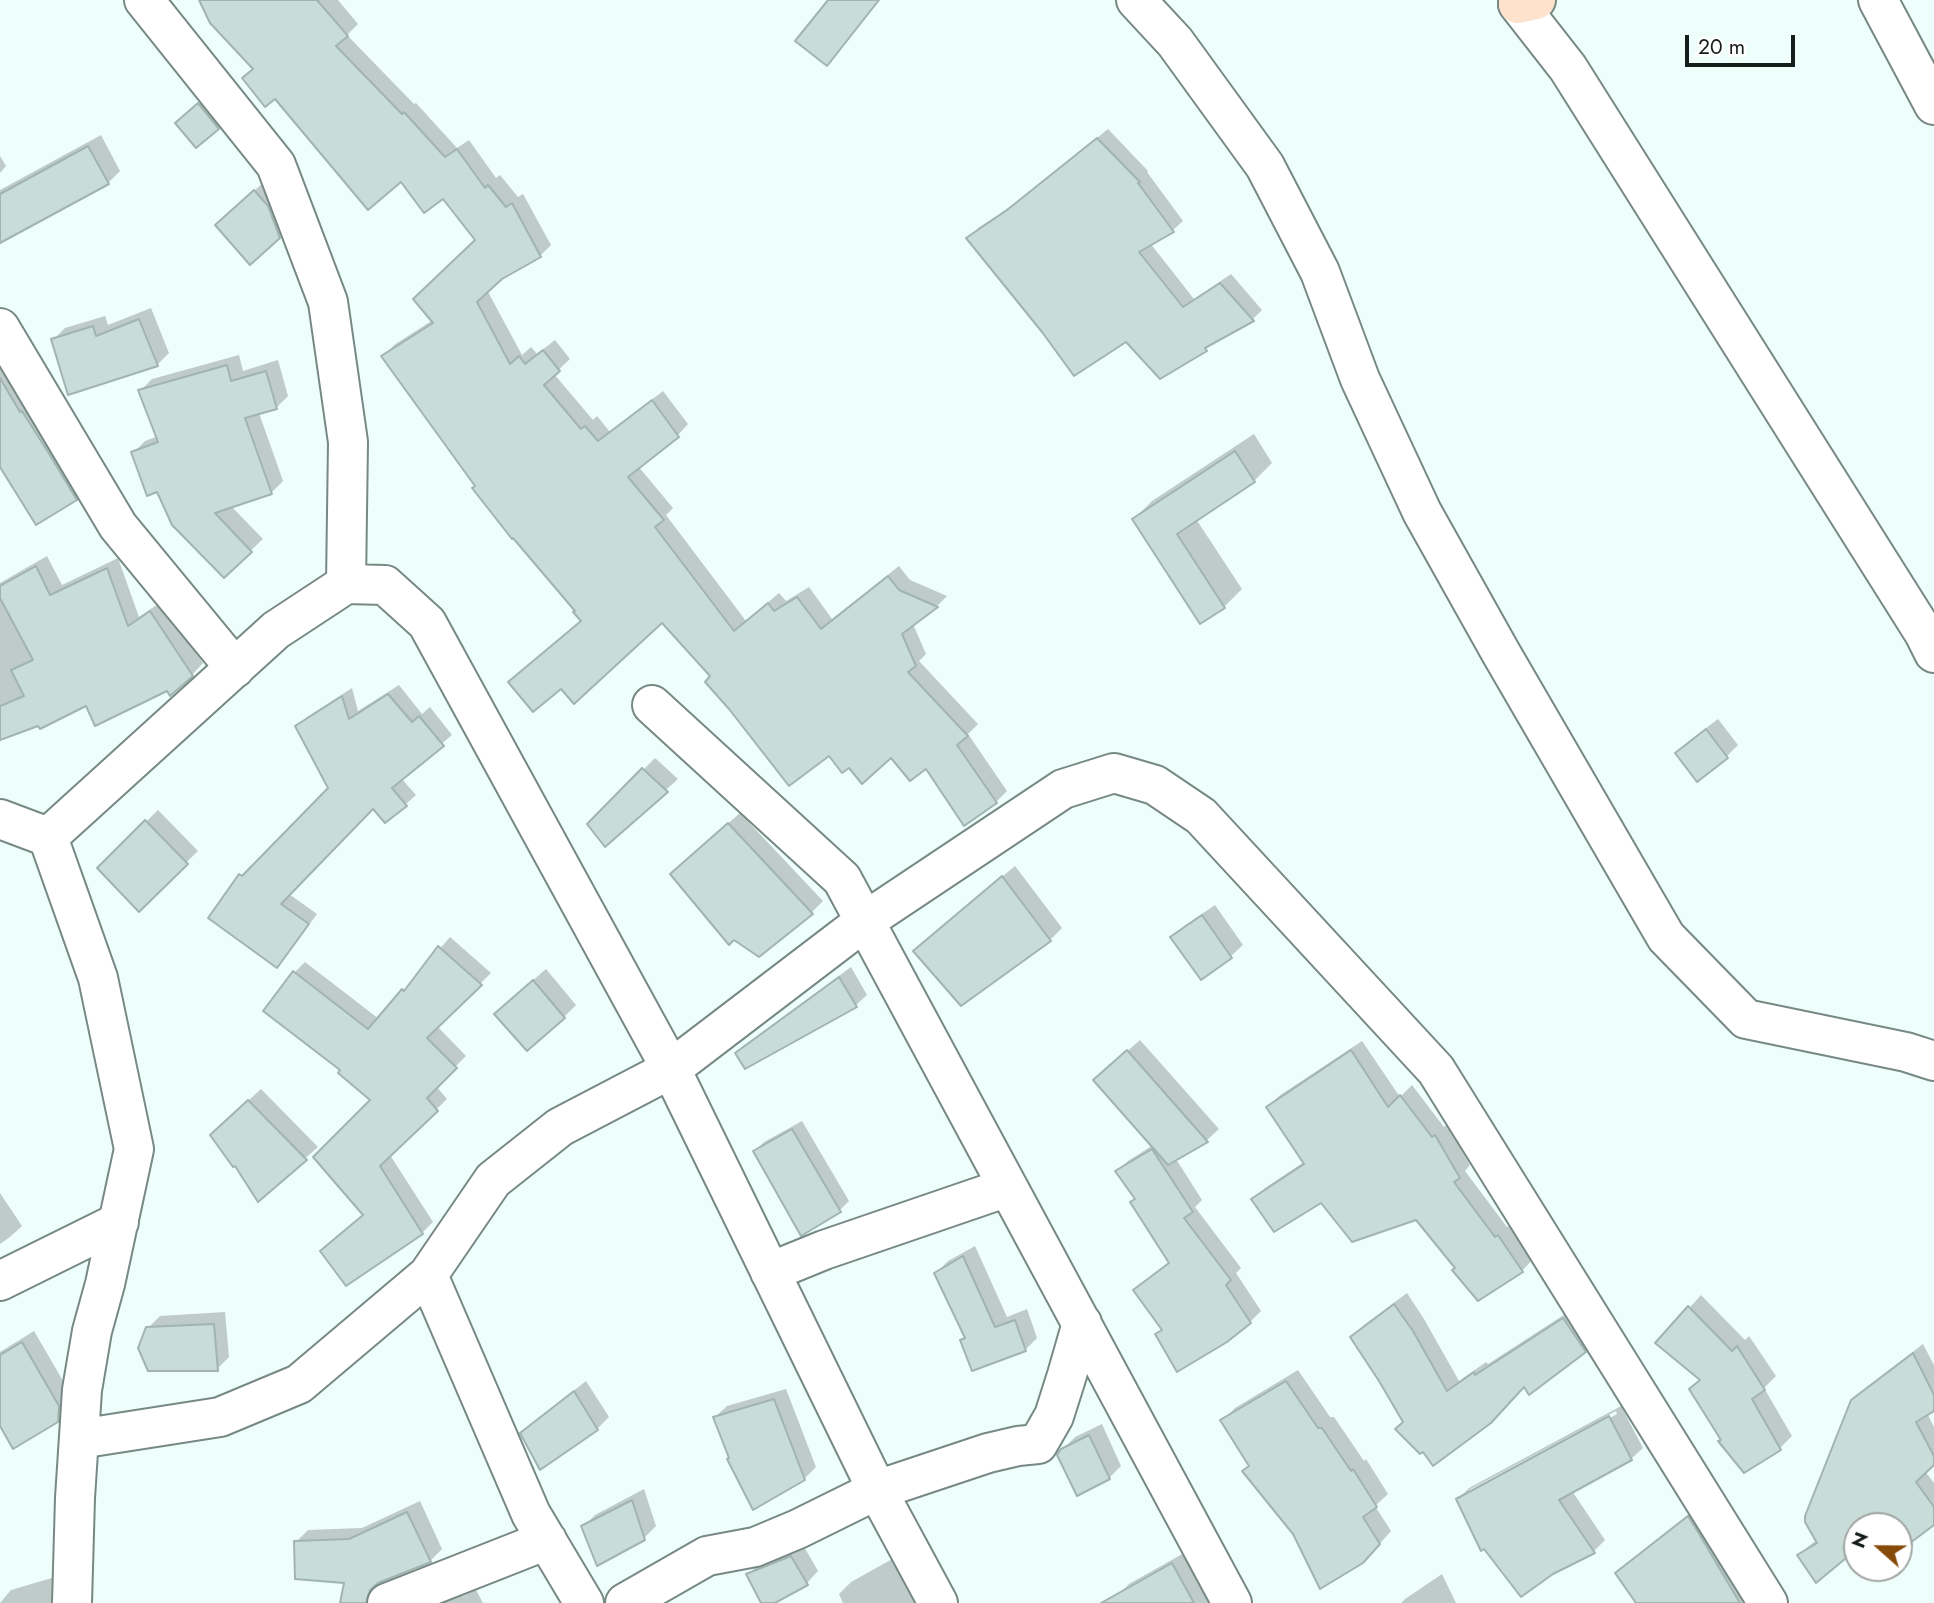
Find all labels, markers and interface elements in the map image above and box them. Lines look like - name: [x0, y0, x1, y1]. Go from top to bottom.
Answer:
- scale bar: [1689, 21, 1799, 65]
- text: 20 m: [1698, 32, 1745, 62]
- north arrow: [1843, 1512, 1913, 1582]
- text: N: [1844, 1528, 1875, 1552]

